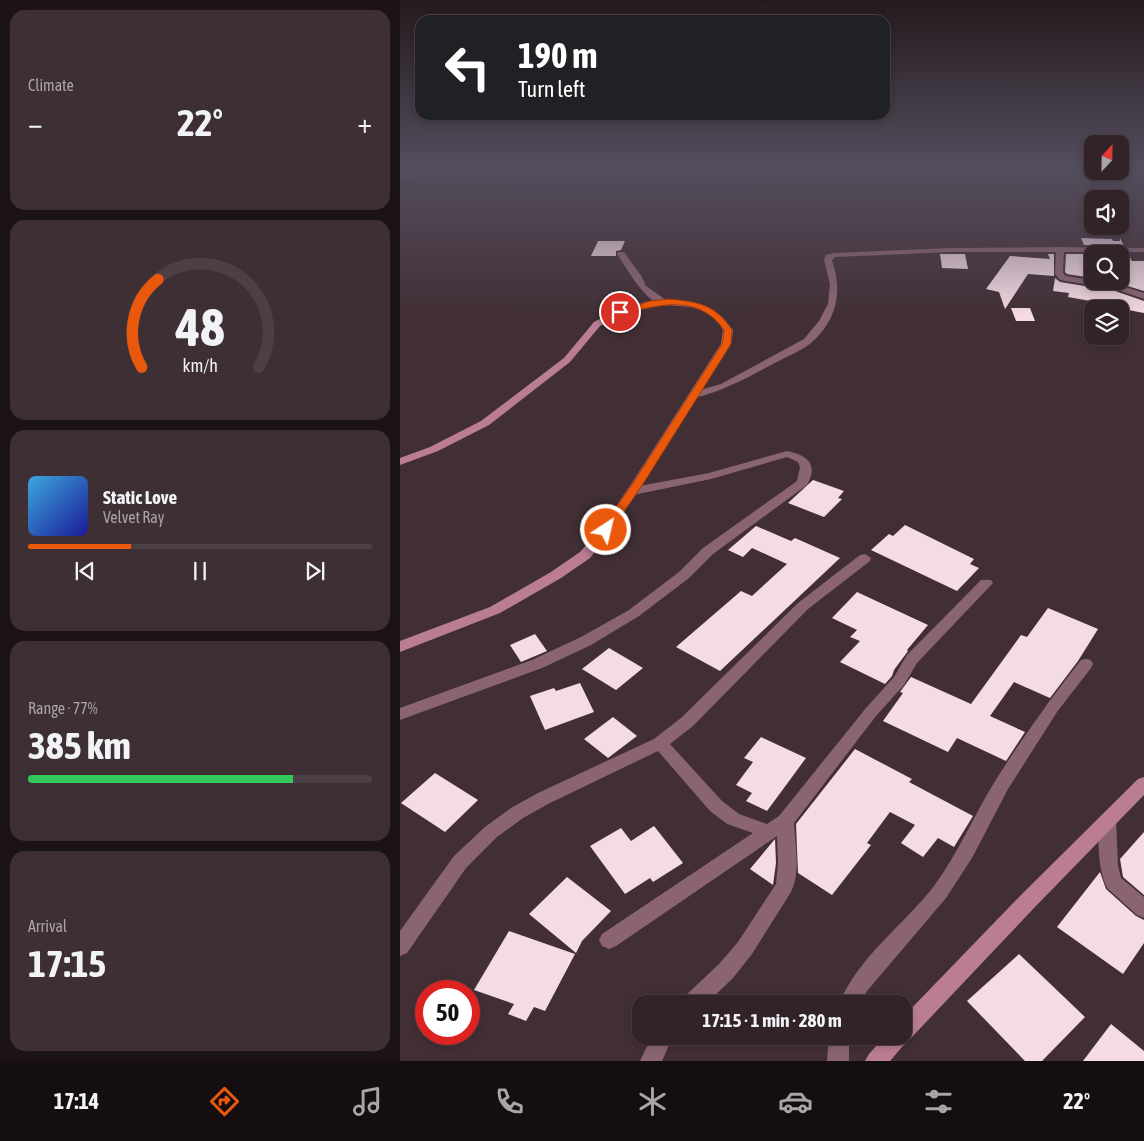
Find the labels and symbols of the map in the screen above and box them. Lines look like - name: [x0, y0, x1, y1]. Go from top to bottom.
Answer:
- north arrow: [1084, 135, 1129, 180]
- pin: [599, 291, 641, 333]
- position arrow: [579, 503, 631, 555]
- speed limit sign: 50: [415, 980, 480, 1045]

